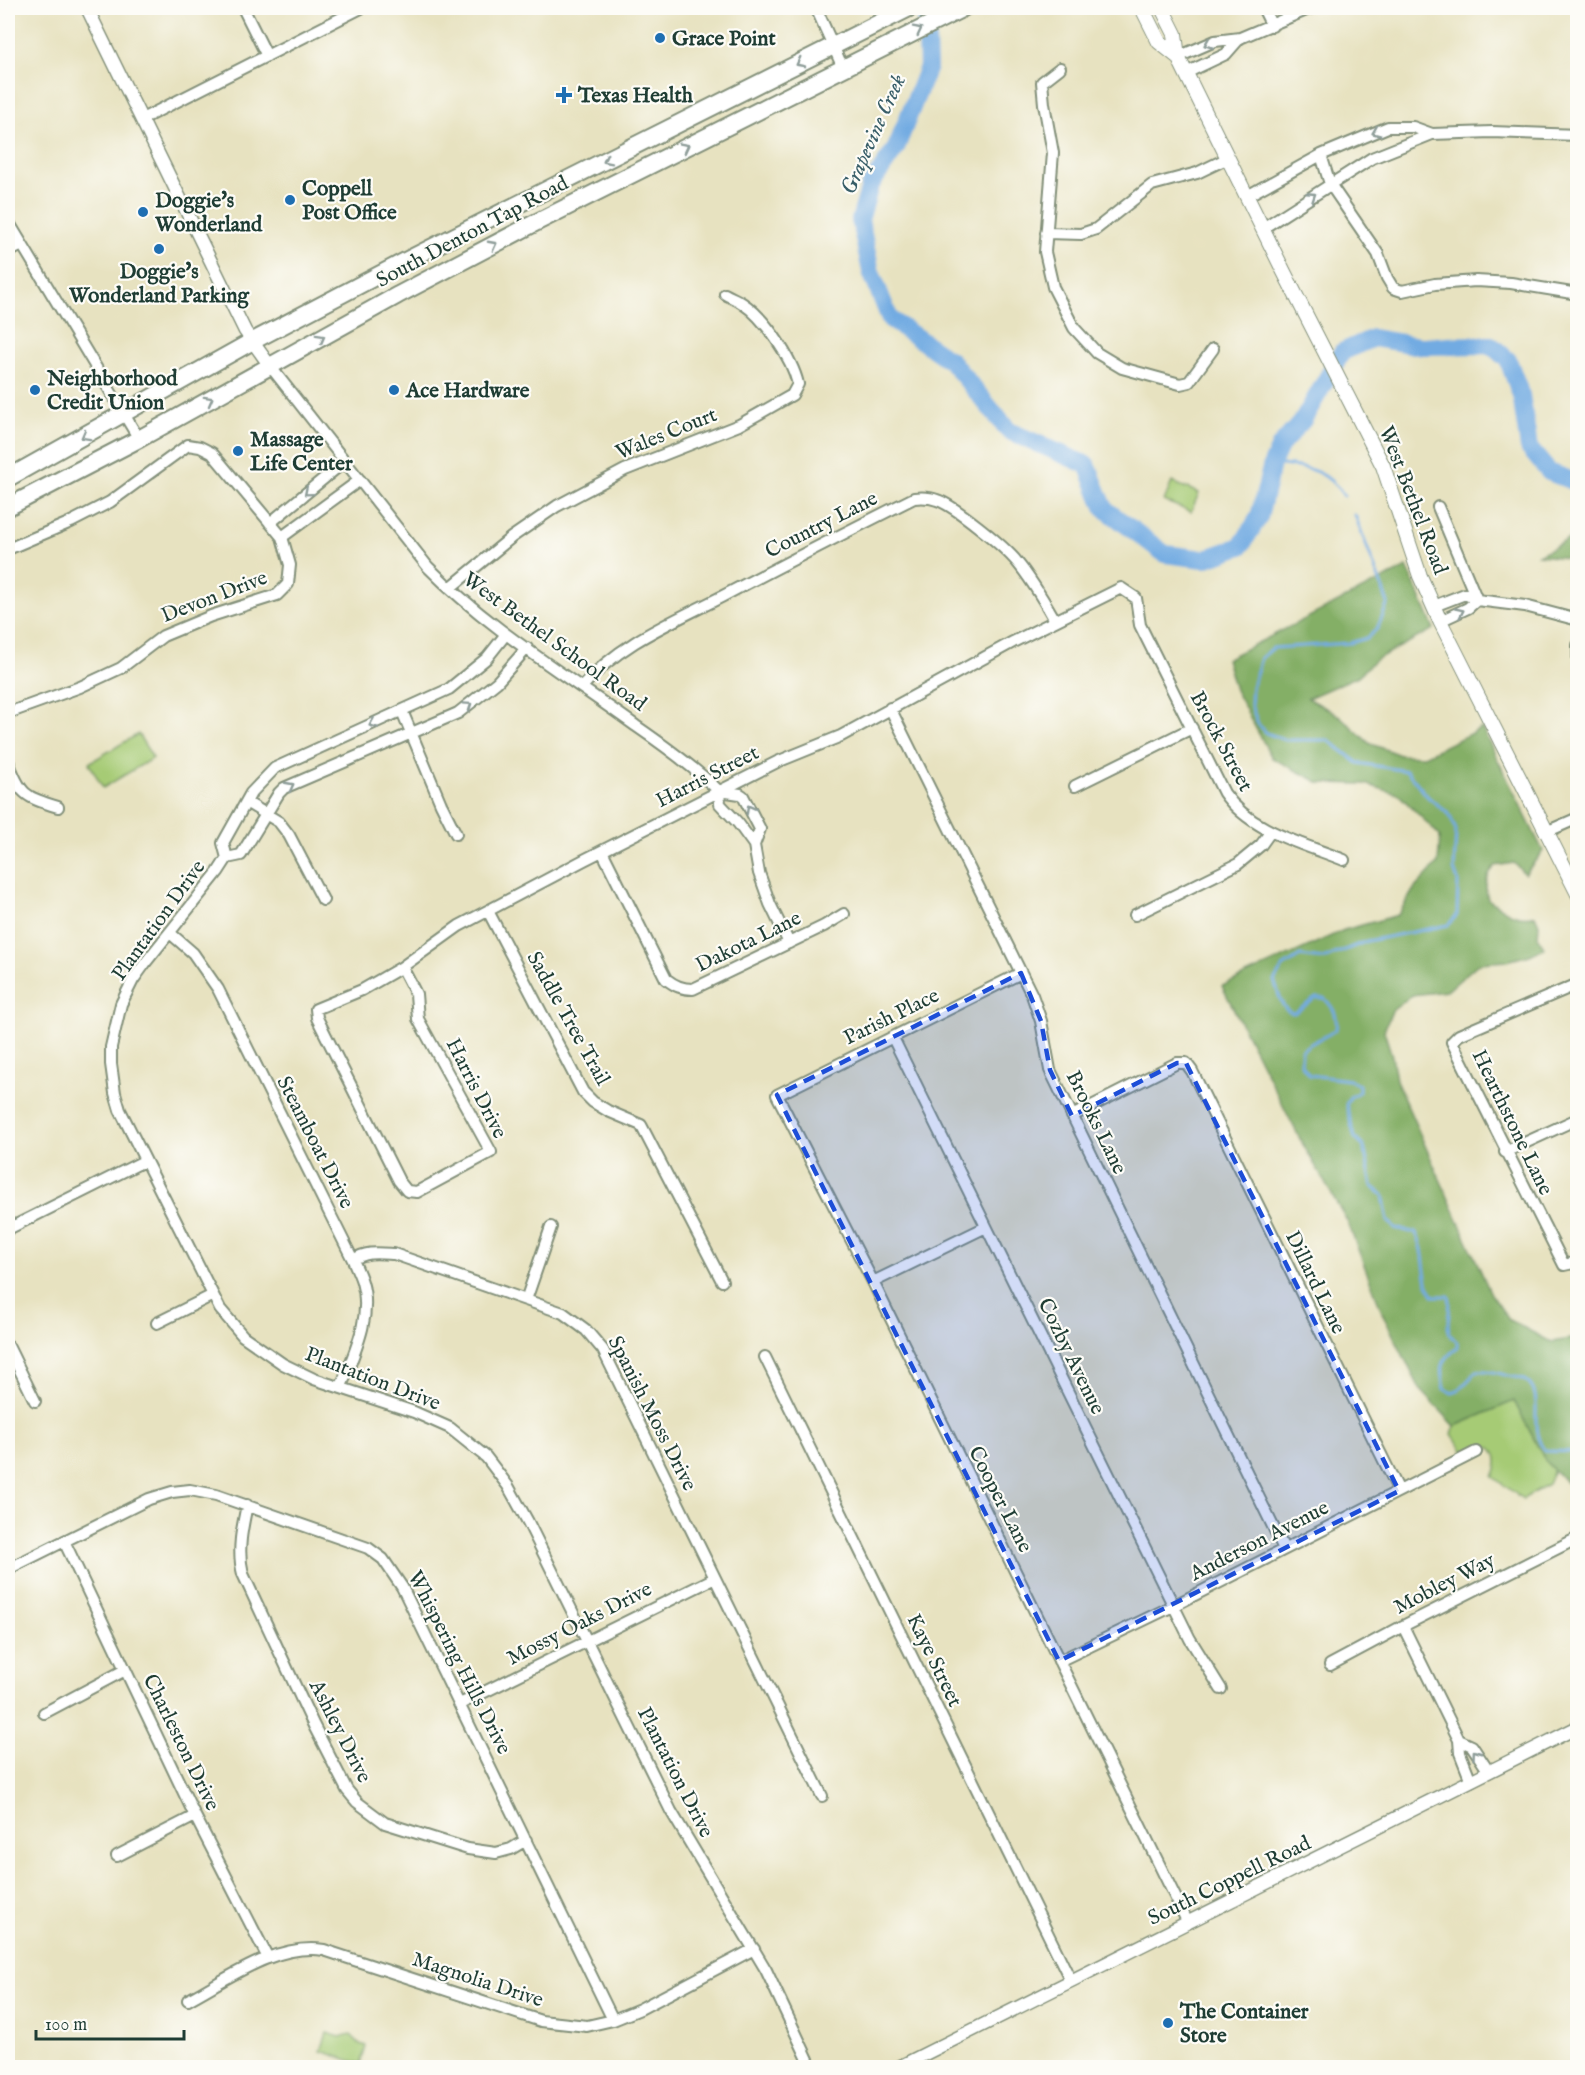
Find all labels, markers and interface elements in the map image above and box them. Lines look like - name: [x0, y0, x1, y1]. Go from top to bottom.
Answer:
- place label: Grace Point: [672, 26, 776, 53]
- one-way arrow: [912, 26, 923, 38]
- marker: Grace Point: [653, 31, 667, 45]
- one-way arrow: [1204, 37, 1215, 49]
- one-way arrow: [795, 55, 806, 67]
- water label: Grapevine Creek: [835, 70, 913, 199]
- place label: Texas Health: [577, 83, 694, 110]
- marker: Texas Health: [555, 86, 573, 104]
- one-way arrow: [1371, 125, 1382, 137]
- one-way arrow: [679, 143, 690, 155]
- one-way arrow: [602, 152, 613, 164]
- street label: South Denton Tap Road: [372, 170, 574, 294]
- place label: Coppell Post Office: [302, 176, 397, 227]
- place label: Doggie's Wonderland: [154, 188, 263, 239]
- one-way arrow: [1305, 192, 1316, 203]
- marker: Coppell Post Office: [283, 193, 297, 207]
- marker: Doggie's Wonderland: [136, 205, 150, 219]
- one-way arrow: [486, 241, 497, 252]
- marker: Doggie's Wonderland Parking: [152, 242, 166, 256]
- place label: Doggie's Wonderland Parking: [68, 259, 250, 310]
- one-way arrow: [315, 333, 325, 345]
- place label: Neighborhood Credit Union: [46, 366, 178, 417]
- place label: Ace Hardware: [405, 378, 530, 405]
- marker: Neighborhood Credit Union: [28, 383, 42, 397]
- marker: Ace Hardware: [387, 383, 401, 397]
- one-way arrow: [202, 396, 213, 407]
- street label: Wales Court: [612, 402, 721, 467]
- street label: West Bethel Road: [1372, 422, 1454, 579]
- place label: Massage Life Center: [250, 427, 353, 478]
- one-way arrow: [81, 429, 92, 440]
- marker: Massage Life Center: [231, 444, 245, 458]
- one-way arrow: [303, 485, 314, 496]
- street label: Country Lane: [761, 485, 883, 565]
- street label: Devon Drive: [158, 565, 272, 630]
- street label: West Bethel School Road: [457, 566, 652, 719]
- one-way arrow: [1453, 607, 1464, 619]
- street label: Brock Street: [1183, 687, 1258, 797]
- one-way arrow: [461, 702, 472, 713]
- one-way arrow: [369, 717, 380, 729]
- street label: Harris Street: [652, 740, 764, 815]
- one-way arrow: [284, 782, 294, 793]
- one-way arrow: [746, 804, 757, 815]
- street label: Plantation Drive: [106, 855, 212, 987]
- street label: Dakota Lane: [692, 905, 806, 979]
- street label: Saddle Tree Trail: [520, 947, 616, 1091]
- street label: Parish Place: [839, 982, 944, 1052]
- street label: Harris Drive: [439, 1034, 513, 1144]
- street label: Hearthstone Lane: [1465, 1045, 1559, 1200]
- street label: Brooks Lane: [1059, 1066, 1133, 1179]
- street label: Steamboat Drive: [270, 1072, 360, 1214]
- street label: Dillard Lane: [1278, 1227, 1351, 1339]
- street label: Cozby Avenue: [1031, 1294, 1111, 1420]
- street label: Spanish Moss Drive: [601, 1332, 703, 1496]
- street label: Plantation Drive: [301, 1341, 444, 1418]
- street label: Cooper Lane: [961, 1442, 1038, 1558]
- street label: Anderson Avenue: [1185, 1495, 1334, 1588]
- street label: Mobley Way: [1389, 1547, 1500, 1621]
- street label: Whispering Hills Drive: [401, 1566, 517, 1759]
- street label: Mossy Oaks Drive: [503, 1576, 657, 1672]
- street label: Kaye Street: [899, 1610, 968, 1712]
- street label: Charleston Drive: [136, 1670, 226, 1816]
- street label: Ashley Drive: [302, 1675, 377, 1788]
- street label: Plantation Drive: [630, 1703, 719, 1843]
- one-way arrow: [1473, 1749, 1484, 1760]
- street label: South Coppell Road: [1144, 1830, 1316, 1933]
- street label: Magnolia Drive: [408, 1946, 547, 2014]
- place label: The Container Store: [1179, 1999, 1309, 2050]
- scale bar: [36, 2003, 184, 2041]
- text: 100 m: [45, 2014, 87, 2037]
- marker: The Container Store: [1161, 2016, 1175, 2030]

